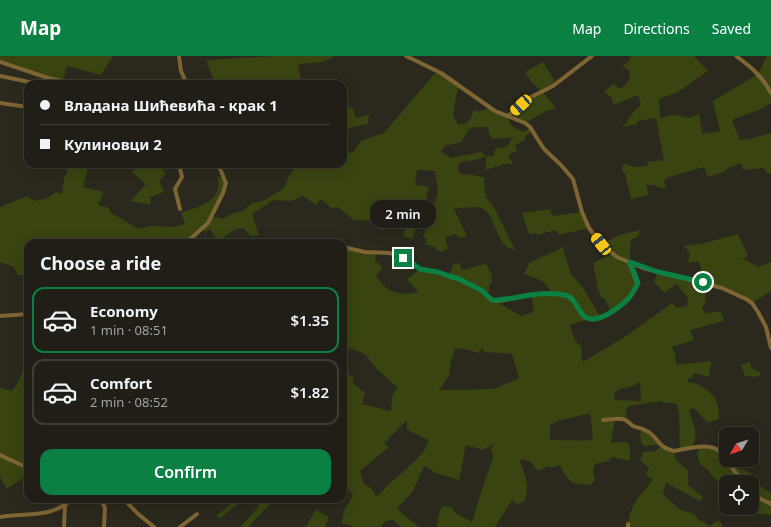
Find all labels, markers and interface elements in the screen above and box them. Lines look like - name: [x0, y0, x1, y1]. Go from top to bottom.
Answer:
- text: Map: [20, 15, 61, 41]
- text: Map: [572, 19, 601, 38]
- text: Directions: [623, 19, 690, 38]
- text: Saved: [712, 19, 751, 38]
- car: [508, 93, 534, 117]
- text: Владана Шићевића - крак 1: [64, 95, 278, 115]
- text: Кулиновци 2: [64, 134, 162, 154]
- callout: 2 min: [370, 200, 436, 228]
- text: 2 min: [385, 205, 421, 223]
- car: [589, 231, 613, 257]
- route end: [394, 249, 412, 267]
- text: Choose a ride: [40, 251, 161, 275]
- route start: [694, 273, 712, 291]
- text: Economy: [90, 301, 158, 321]
- icon: car: [42, 302, 78, 338]
- text: $1.35: [291, 310, 329, 330]
- text: 1 min · 08:51: [90, 321, 168, 339]
- text: Comfort: [90, 373, 152, 393]
- icon: car: [42, 374, 78, 410]
- text: $1.82: [291, 382, 329, 402]
- text: 2 min · 08:52: [90, 393, 168, 411]
- north arrow: [719, 427, 759, 467]
- map controls: [719, 427, 759, 515]
- button: Confirm: [40, 449, 331, 495]
- button: locate: [719, 475, 759, 515]

